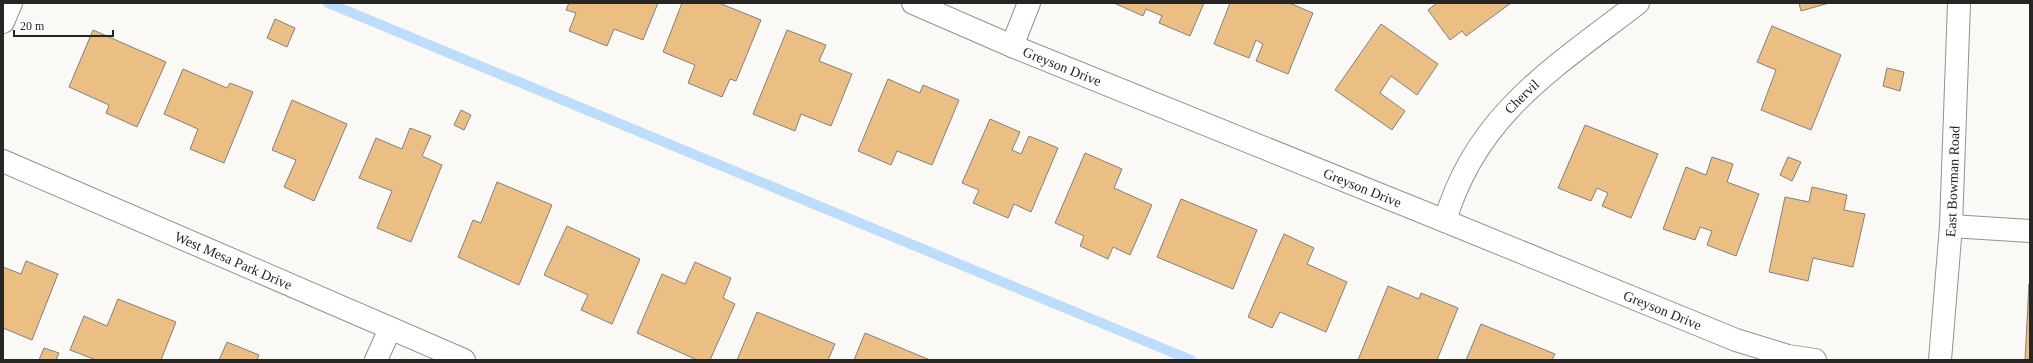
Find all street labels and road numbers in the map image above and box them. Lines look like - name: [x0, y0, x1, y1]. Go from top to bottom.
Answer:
- street label: Greyson Drive: [1021, 44, 1103, 89]
- street label: Chervil: [1502, 77, 1542, 117]
- street label: East Bowman Road: [1943, 126, 1963, 238]
- street label: Greyson Drive: [1321, 166, 1404, 211]
- street label: West Mesa Park Drive: [172, 229, 294, 293]
- street label: Greyson Drive: [1621, 288, 1704, 333]

